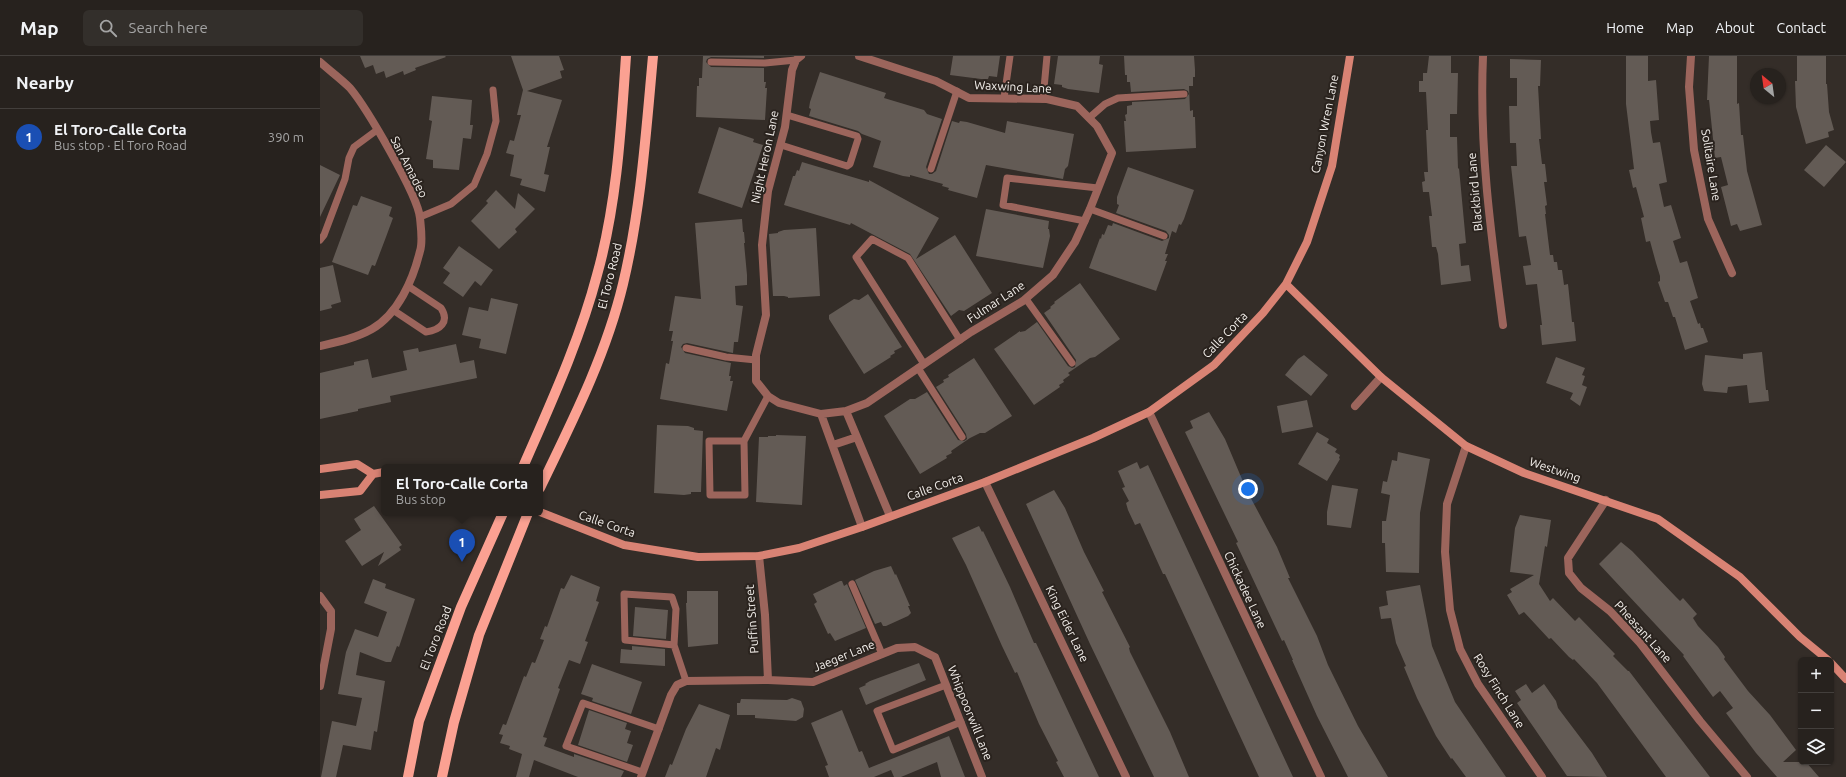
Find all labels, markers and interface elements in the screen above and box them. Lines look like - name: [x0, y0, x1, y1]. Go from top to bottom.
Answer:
- search box: [83, 10, 363, 46]
- text: Map: [20, 17, 59, 39]
- icon: search: [97, 17, 119, 39]
- text: Search here: [129, 19, 208, 36]
- text: Home: [1606, 20, 1644, 36]
- text: Map: [1666, 20, 1694, 36]
- text: About: [1716, 20, 1755, 36]
- text: Contact: [1777, 20, 1826, 36]
- north arrow: [1750, 68, 1786, 104]
- text: Nearby: [16, 73, 74, 92]
- street label: Canyon Wren Lane: [1309, 74, 1340, 174]
- street label: Waxwing Lane: [974, 78, 1052, 95]
- street label: Night Heron Lane: [748, 109, 781, 205]
- text: El Toro-Calle Corta: [54, 121, 187, 138]
- street label: Solitaire Lane: [1699, 128, 1724, 202]
- text: 1: [25, 130, 33, 144]
- text: 390 m: [268, 130, 304, 144]
- street label: San Amadeo: [388, 134, 430, 200]
- text: Bus stop · El Toro Road: [54, 138, 187, 152]
- street label: Blackbird Lane: [1465, 152, 1484, 232]
- street label: El Toro Road: [595, 241, 624, 310]
- street label: Fulmar Lane: [965, 278, 1027, 325]
- street label: Calle Corta: [1199, 309, 1250, 360]
- street label: Westwing: [1528, 455, 1583, 484]
- popup: [381, 464, 543, 516]
- street label: Calle Corta: [905, 470, 965, 503]
- text: El Toro-Calle Corta: [396, 475, 528, 492]
- your location: [1238, 479, 1258, 499]
- text: Bus stop: [396, 492, 446, 506]
- street label: Calle Corta: [577, 508, 637, 539]
- pin: 1: [449, 529, 475, 562]
- street label: Chickadee Lane: [1222, 549, 1269, 630]
- street label: King Eider Lane: [1043, 583, 1092, 664]
- street label: Puffin Street: [743, 584, 760, 654]
- street label: Pheasant Lane: [1612, 598, 1674, 665]
- street label: El Toro Road: [417, 604, 454, 672]
- street label: Jaeger Lane: [811, 637, 877, 674]
- street label: Rosy Finch Lane: [1471, 651, 1528, 730]
- map controls: [1798, 657, 1834, 765]
- button: +: [1798, 657, 1834, 693]
- street label: Whippoorwill Lane: [946, 664, 995, 762]
- button: −: [1798, 693, 1834, 729]
- button: layers: [1798, 729, 1834, 765]

